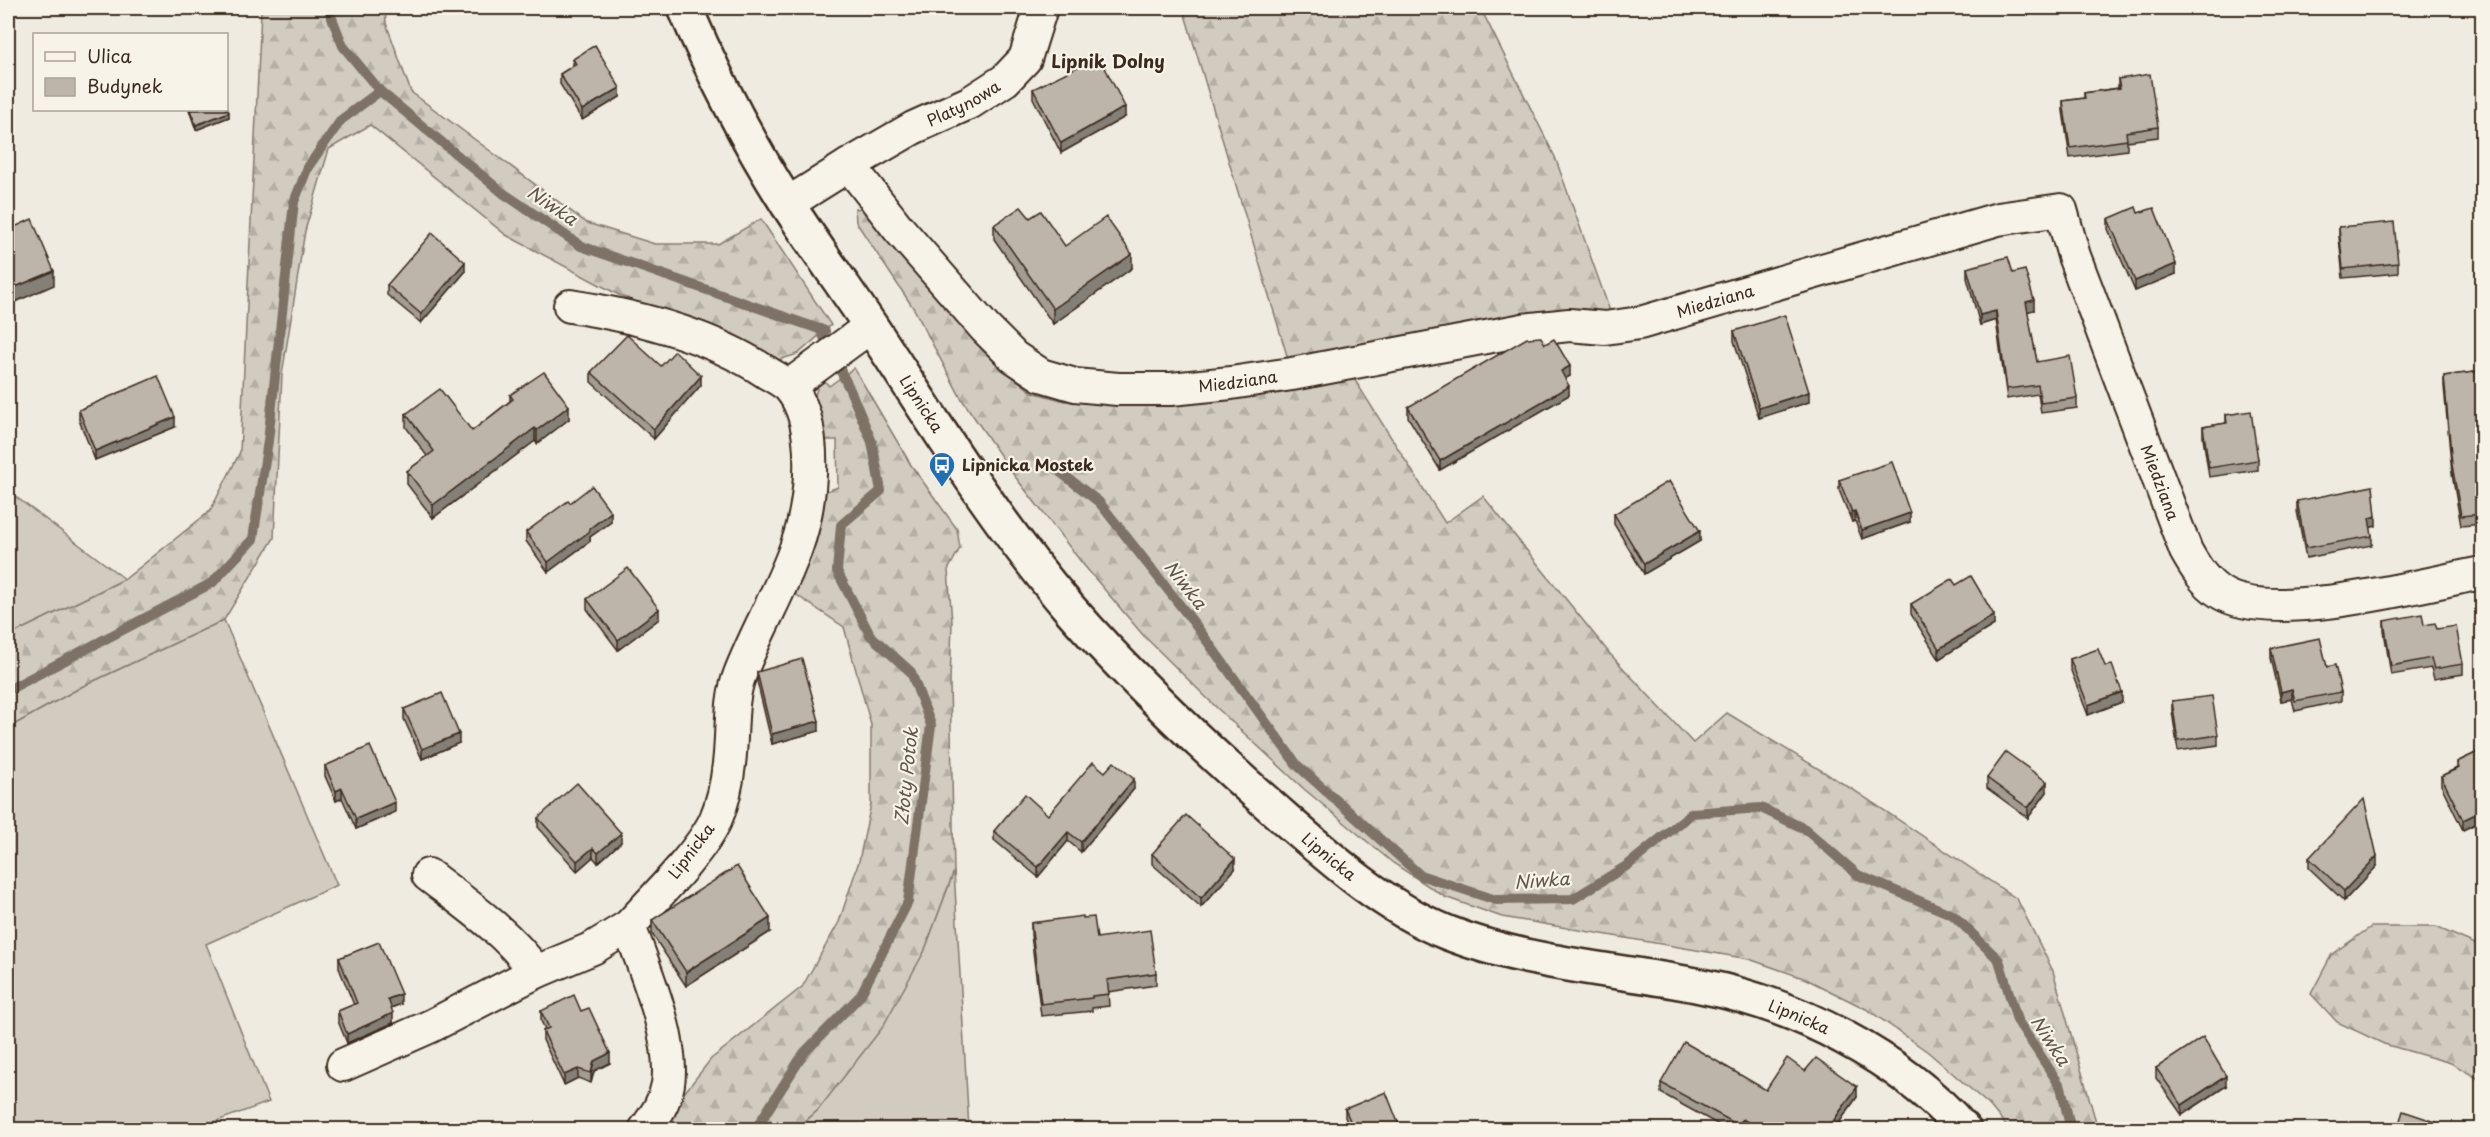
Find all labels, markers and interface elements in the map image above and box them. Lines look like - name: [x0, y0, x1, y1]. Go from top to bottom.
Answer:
- legend: [33, 33, 228, 111]
- text: Ulica: [87, 42, 132, 69]
- district label: Lipnik Dolny: [1051, 47, 1165, 74]
- text: Budynek: [87, 72, 163, 99]
- street label: Platynowa: [922, 73, 1004, 131]
- water label: Niwka: [522, 178, 584, 232]
- street label: Miedziana: [1674, 278, 1757, 323]
- street label: Miedziana: [1197, 363, 1279, 397]
- street label: Lipnicka: [895, 370, 950, 437]
- street label: Miedziana: [2136, 441, 2186, 523]
- bus stop icon: Lipnicka Mostek: [927, 450, 957, 488]
- place label: Lipnicka Mostek: [962, 452, 1094, 476]
- water label: Niwka: [1159, 554, 1214, 615]
- water label: Złoty Potok: [887, 725, 924, 826]
- street label: Lipnicka: [661, 817, 719, 883]
- street label: Lipnicka: [1297, 826, 1362, 886]
- water label: Niwka: [1513, 864, 1571, 895]
- street label: Lipnicka: [1765, 992, 1834, 1039]
- water label: Niwka: [2025, 1010, 2078, 1071]

